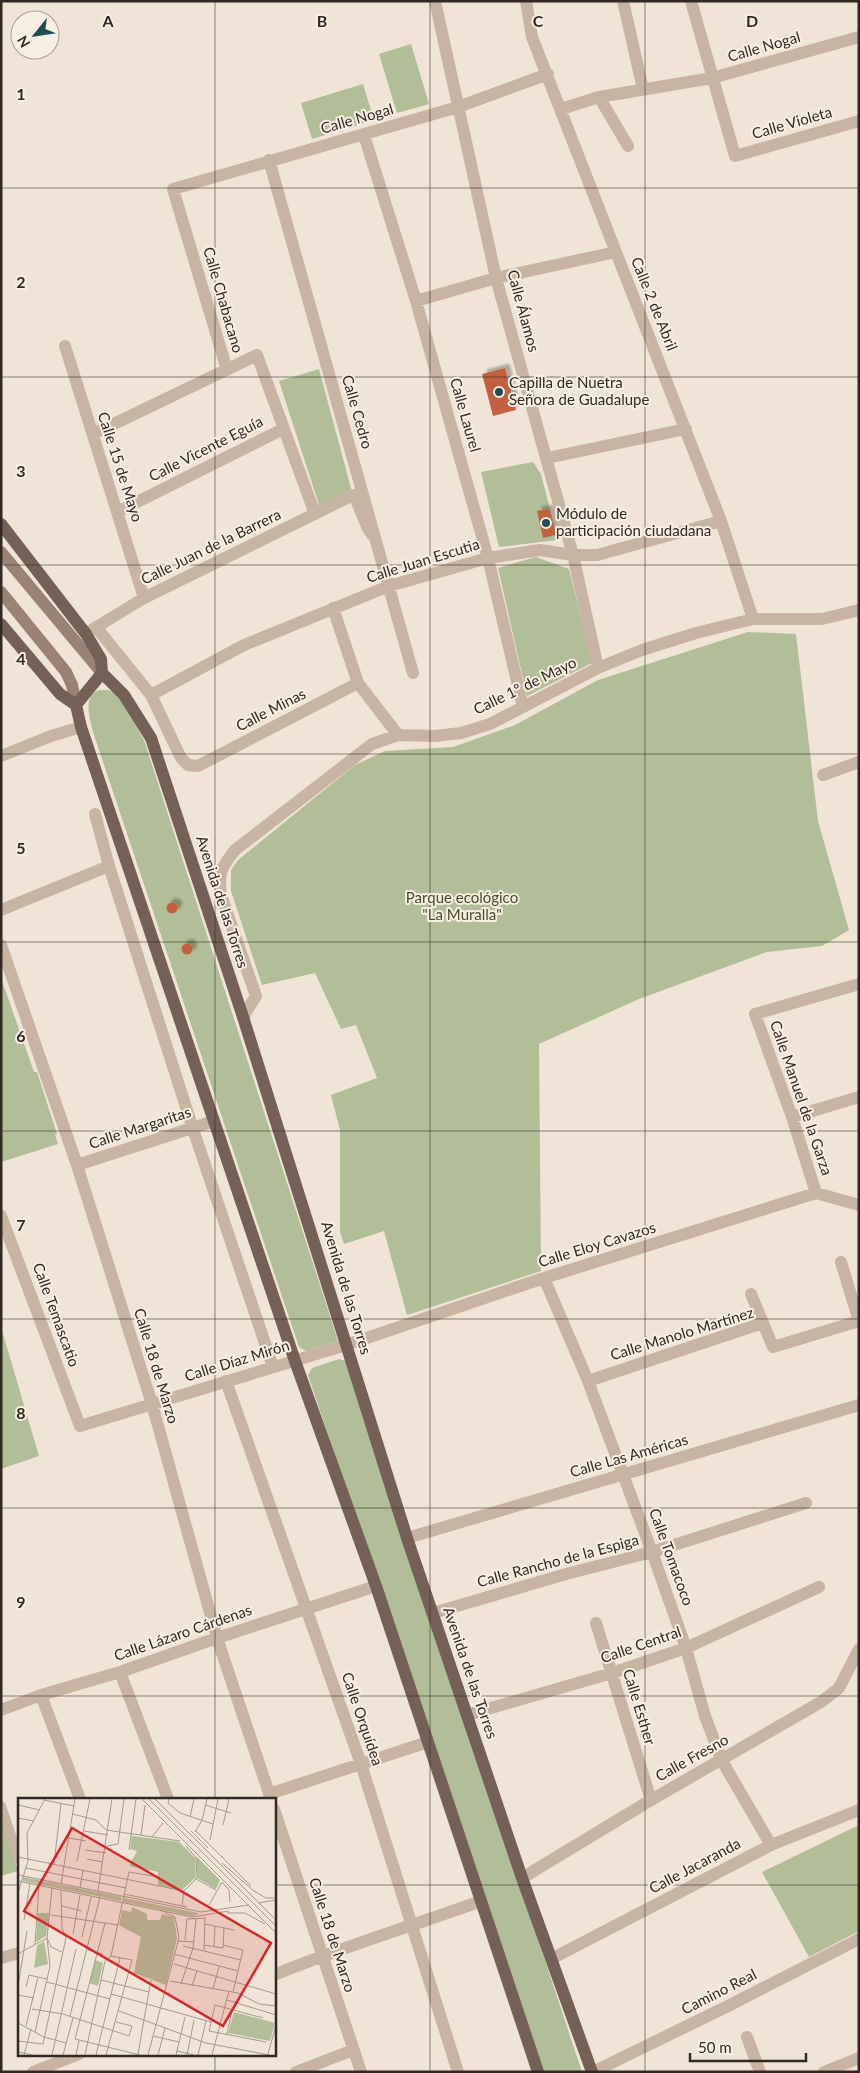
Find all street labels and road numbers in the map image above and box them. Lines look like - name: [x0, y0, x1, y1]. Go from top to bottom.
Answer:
- street label: Calle Nogal: [725, 27, 802, 65]
- street label: Calle Nogal: [318, 99, 395, 137]
- street label: Calle Violeta: [750, 102, 834, 142]
- street label: Calle Chabacano: [200, 245, 248, 355]
- street label: Calle 2 de Abril: [628, 254, 682, 353]
- street label: Calle Álamos: [504, 268, 544, 354]
- street label: Calle Cedro: [339, 373, 377, 451]
- street label: Calle Laurel: [447, 375, 485, 454]
- street label: Calle 15 de Mayo: [95, 409, 147, 524]
- street label: Calle Vicente Eguía: [146, 412, 266, 485]
- street label: Calle Juan de la Barrera: [138, 504, 283, 588]
- street label: Calle Juan Escutia: [364, 534, 481, 586]
- street label: Calle 1º de Mayo: [470, 652, 579, 718]
- street label: Calle Minas: [233, 684, 309, 734]
- street label: Avenida de las Torres: [193, 833, 253, 970]
- street label: Calle Manuel de la Garza: [767, 1018, 837, 1177]
- street label: Calle Margaritas: [86, 1102, 193, 1152]
- street label: Calle Eloy Cavazos: [536, 1218, 658, 1270]
- street label: Avenida de las Torres: [318, 1219, 376, 1356]
- street label: Calle Temascatio: [30, 1260, 84, 1369]
- street label: Calle Manolo Martínez: [608, 1303, 756, 1363]
- street label: Calle 18 de Marzo: [131, 1306, 183, 1425]
- street label: Calle Díaz Mirón: [182, 1336, 291, 1385]
- street label: Calle Las Américas: [568, 1430, 690, 1480]
- street label: Calle Tomacoco: [646, 1506, 698, 1608]
- street label: Calle Rancho de la Espiga: [475, 1530, 641, 1590]
- street label: Calle Lázaro Cárdenas: [111, 1600, 254, 1664]
- street label: Avenida de las Torres: [440, 1604, 502, 1741]
- street label: Calle Central: [598, 1622, 683, 1666]
- street label: Calle Esther: [620, 1667, 660, 1747]
- street label: Calle Orquídea: [339, 1670, 387, 1768]
- street label: Calle Fresno: [652, 1730, 731, 1785]
- street label: Calle Jacaranda: [646, 1833, 743, 1897]
- street label: Calle 18 de Marzo: [306, 1875, 360, 1994]
- street label: Camino Real: [678, 1964, 759, 2018]

